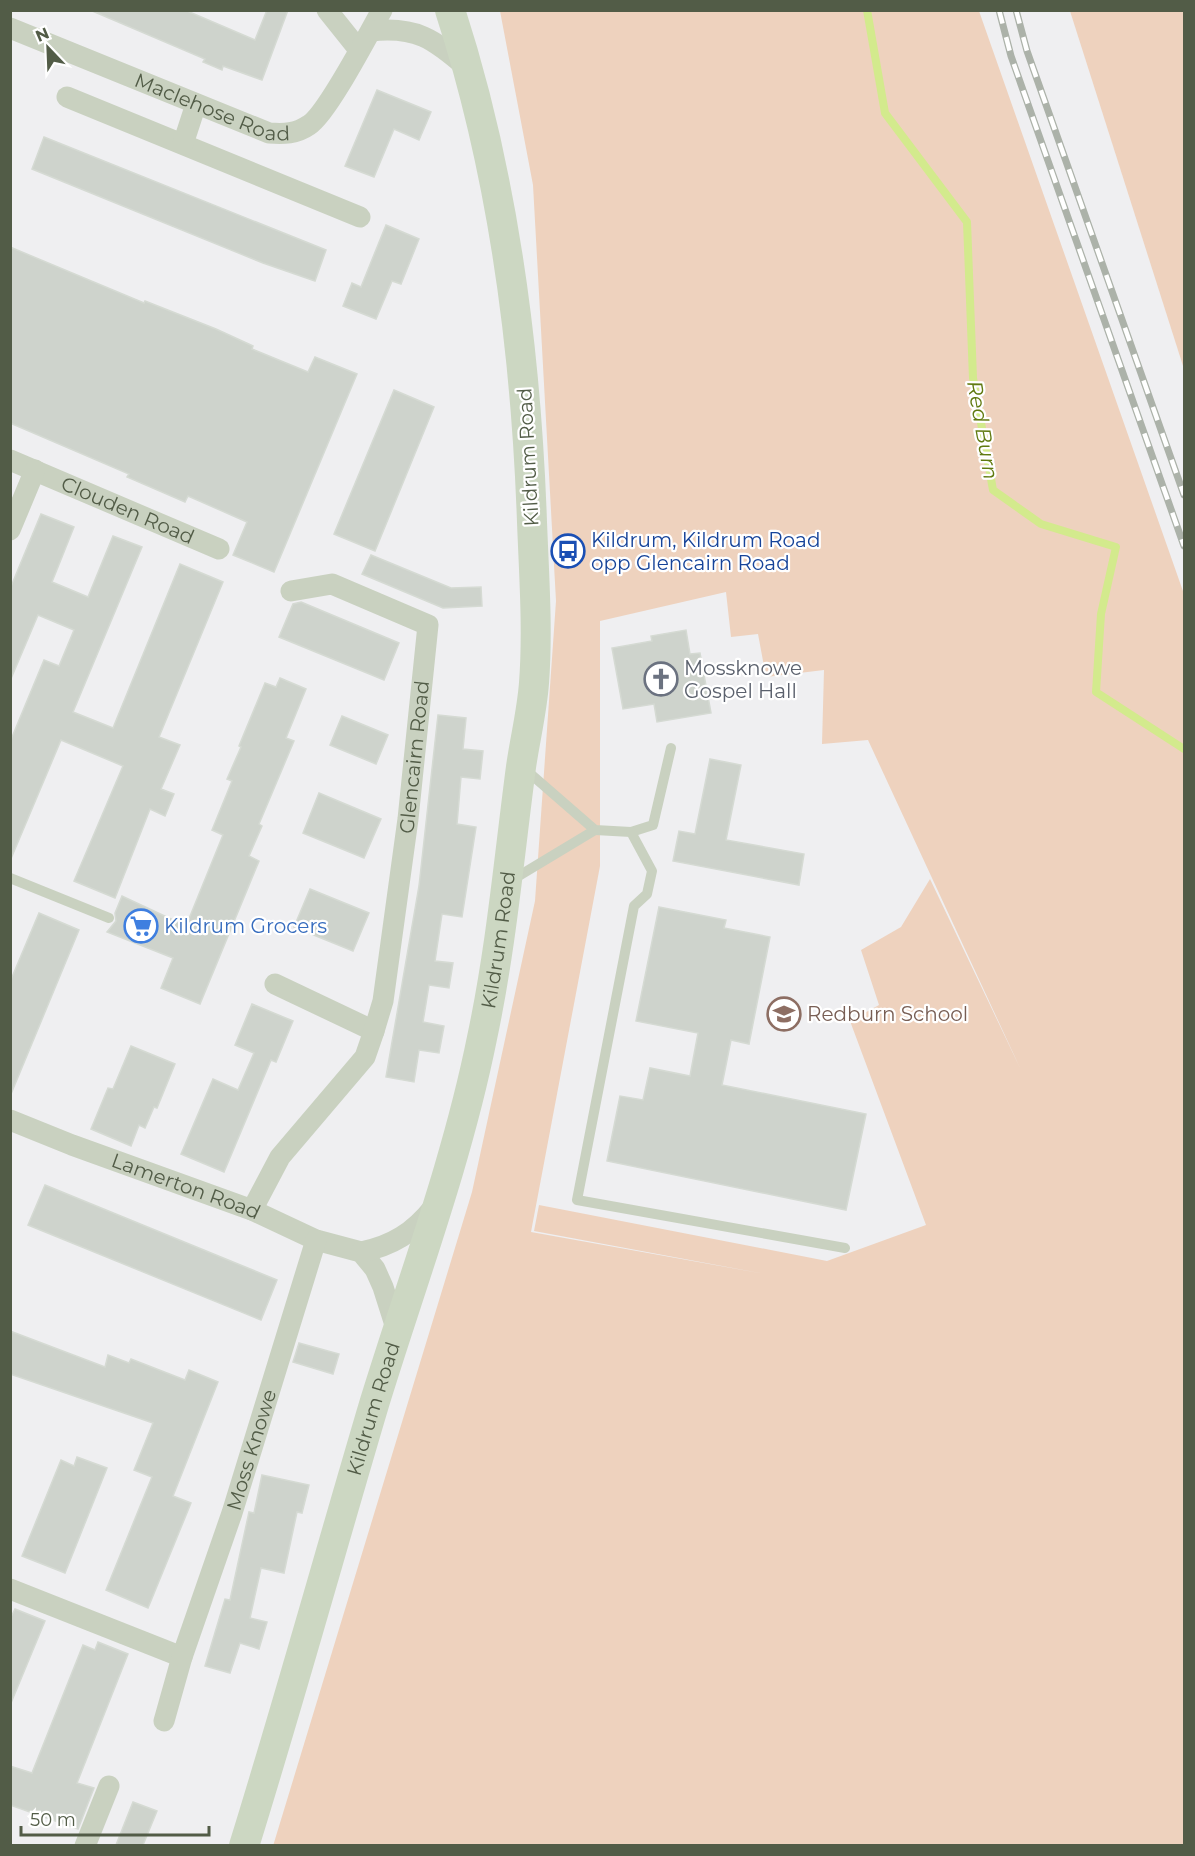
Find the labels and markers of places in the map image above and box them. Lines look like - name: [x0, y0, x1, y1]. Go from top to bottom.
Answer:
- place label: Kildrum, Kildrum Road opp Glencairn Road: [591, 528, 820, 575]
- bus stop icon: Kildrum, Kildrum Road opp Glencairn Road: [550, 533, 586, 569]
- place label: Mossknowe Gospel Hall: [684, 656, 802, 703]
- church icon: Mossknowe Gospel Hall: [643, 661, 679, 697]
- supermarket icon: Kildrum Grocers: [123, 908, 159, 944]
- place label: Kildrum Grocers: [164, 914, 327, 938]
- school or university icon: Redburn School: [766, 996, 802, 1032]
- place label: Redburn School: [807, 1002, 968, 1026]

